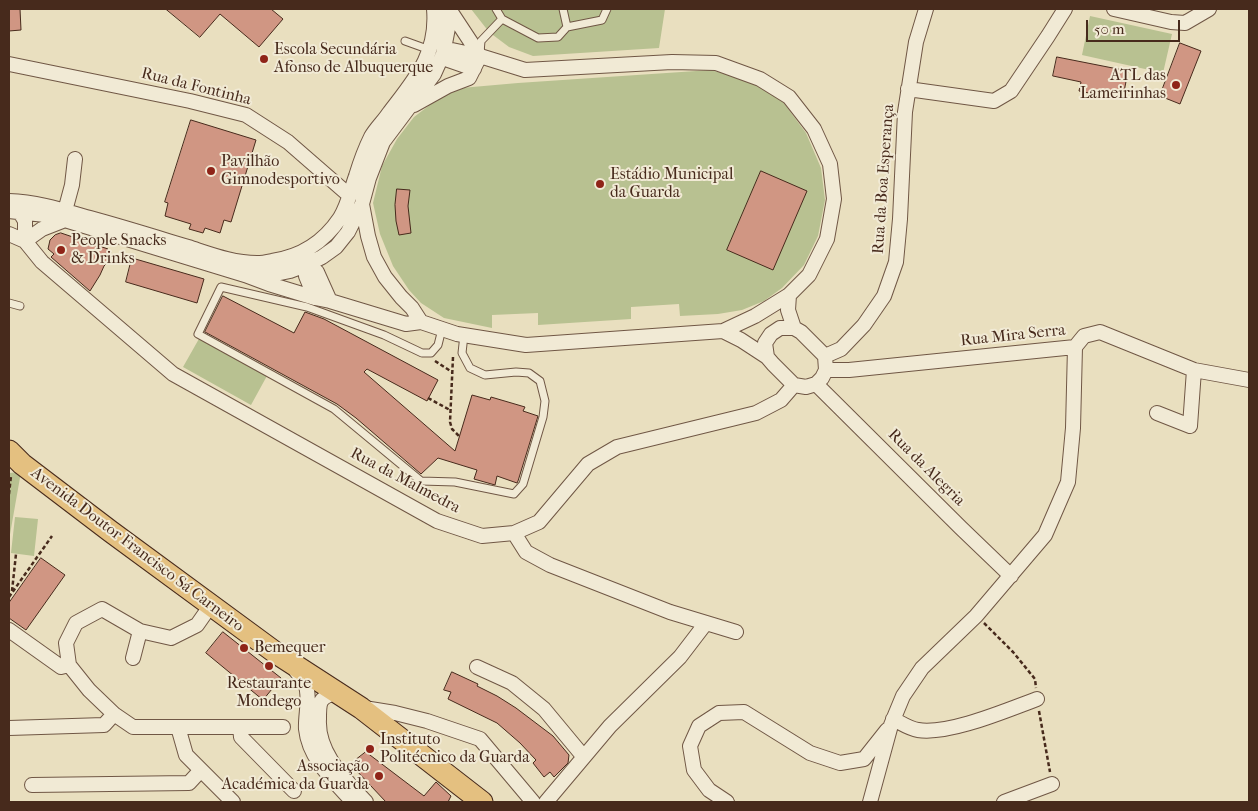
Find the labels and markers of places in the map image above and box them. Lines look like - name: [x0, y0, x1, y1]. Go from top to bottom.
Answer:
- place label: Escola Secundária Afonso de Albuquerque: [274, 40, 433, 78]
- marker: Escola Secundária Afonso de Albuquerque: [258, 53, 270, 65]
- place label: ATL das Lameirinhas: [1080, 66, 1166, 104]
- marker: ATL das Lameirinhas: [1170, 79, 1182, 91]
- place label: Pavilhão Gimnodesportivo: [221, 152, 340, 190]
- marker: Pavilhão Gimnodesportivo: [205, 165, 217, 177]
- place label: Estádio Municipal da Guarda: [610, 165, 733, 203]
- marker: Estádio Municipal da Guarda: [594, 178, 606, 190]
- place label: People Snacks & Drinks: [71, 231, 166, 269]
- marker: People Snacks & Drinks: [55, 244, 67, 256]
- place label: Bemequer: [254, 638, 325, 658]
- marker: Bemequer: [238, 642, 250, 654]
- marker: Restaurante Mondego: [263, 660, 275, 672]
- place label: Restaurante Mondego: [227, 674, 311, 712]
- place label: Instituto Politécnico da Guarda: [380, 730, 530, 768]
- marker: Instituto Politécnico da Guarda: [364, 743, 376, 755]
- place label: Associação Académica da Guarda: [222, 757, 369, 795]
- marker: Associação Académica da Guarda: [373, 770, 385, 782]

